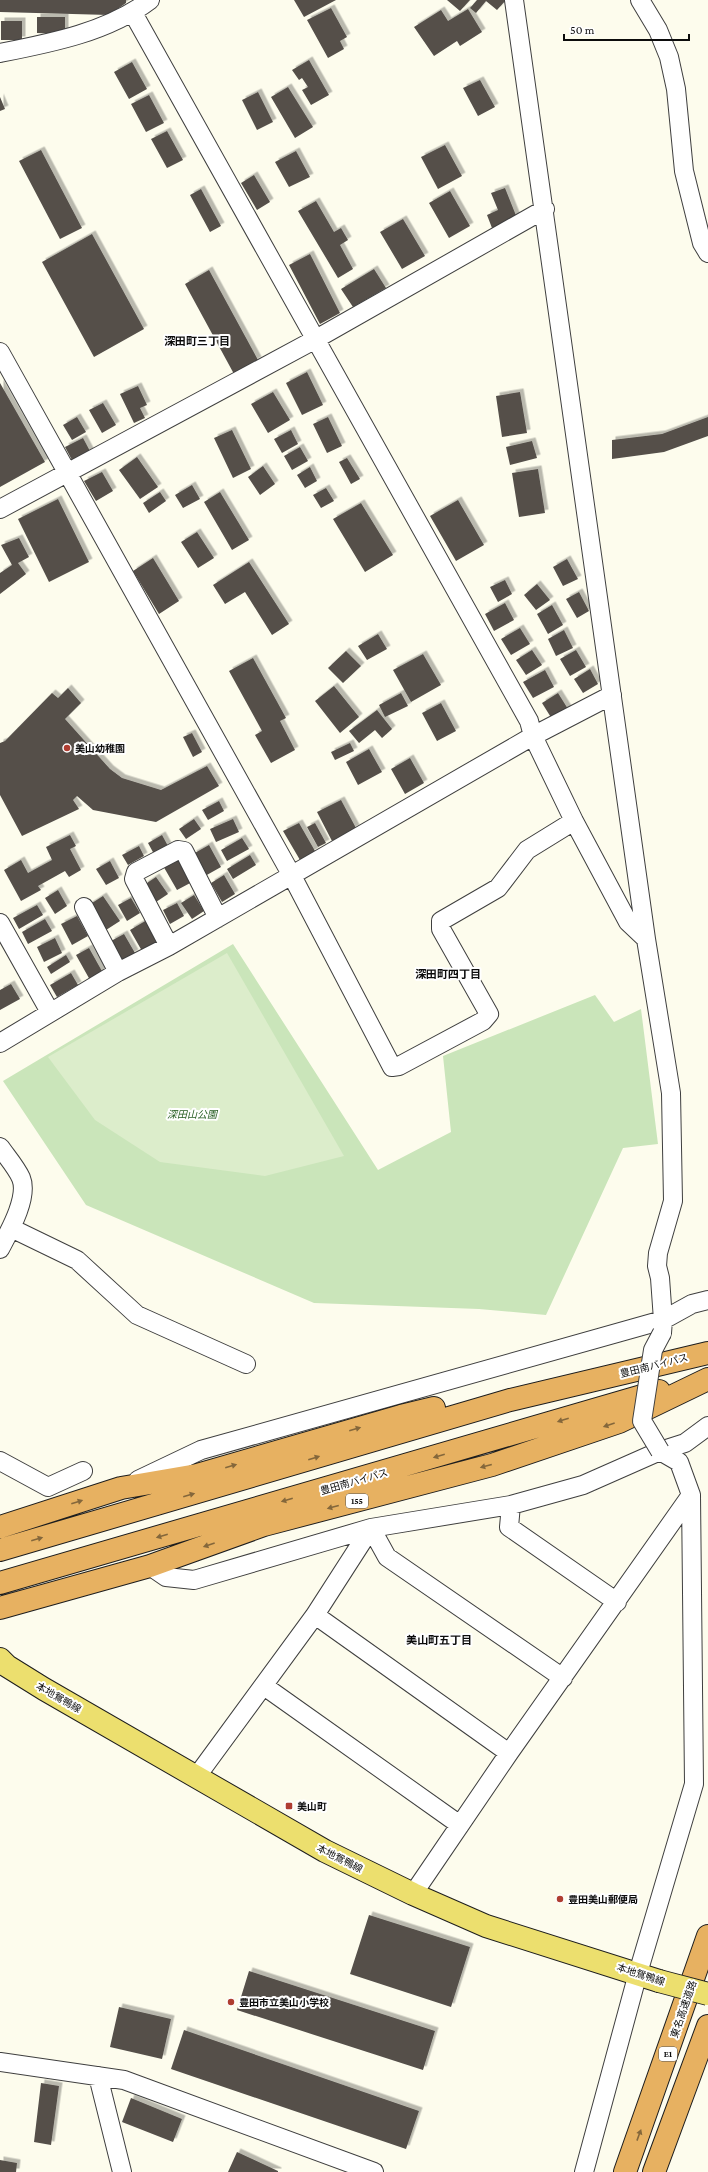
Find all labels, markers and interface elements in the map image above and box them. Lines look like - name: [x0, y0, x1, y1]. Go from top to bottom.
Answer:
- scale bar: [564, 16, 689, 42]
- text: 50 m: [570, 23, 595, 37]
- district label: 深田町三丁目: [164, 335, 230, 347]
- marker: 美山幼稚園: [62, 743, 72, 753]
- place label: 美山幼稚園: [75, 743, 125, 754]
- district label: 深田町四丁目: [415, 968, 481, 980]
- park label: 深田山公園: [167, 1109, 219, 1120]
- street label: 豊田南バイパス: [619, 1352, 689, 1379]
- one-way arrow: [557, 1417, 569, 1423]
- one-way arrow: [603, 1422, 615, 1428]
- one-way arrow: [350, 1426, 362, 1432]
- one-way arrow: [432, 1453, 444, 1459]
- one-way arrow: [308, 1455, 320, 1461]
- one-way arrow: [224, 1462, 237, 1468]
- one-way arrow: [480, 1463, 492, 1469]
- street label: 豊田南バイパス: [319, 1467, 389, 1496]
- one-way arrow: [183, 1492, 195, 1498]
- road number: 155: [346, 1494, 368, 1508]
- one-way arrow: [281, 1497, 293, 1503]
- one-way arrow: [72, 1499, 84, 1505]
- one-way arrow: [327, 1504, 339, 1510]
- one-way arrow: [156, 1533, 168, 1539]
- one-way arrow: [32, 1536, 44, 1542]
- one-way arrow: [203, 1542, 215, 1548]
- district label: 美山町五丁目: [406, 1634, 472, 1646]
- street label: 本地鴛鴨線: [34, 1680, 83, 1715]
- marker: 美山町: [284, 1801, 294, 1811]
- place label: 美山町: [297, 1801, 327, 1812]
- street label: 本地鴛鴨線: [315, 1842, 365, 1875]
- marker: 豊田美山郵便局: [555, 1894, 565, 1904]
- place label: 豊田美山郵便局: [568, 1894, 638, 1905]
- street label: 本地鴛鴨線: [615, 1962, 666, 1987]
- street label: 東名高速道路: [669, 1979, 698, 2039]
- marker: 豊田市立美山小学校: [226, 1997, 236, 2007]
- place label: 豊田市立美山小学校: [239, 1997, 329, 2008]
- road number: E1: [659, 2047, 677, 2061]
- one-way arrow: [636, 2129, 642, 2141]

